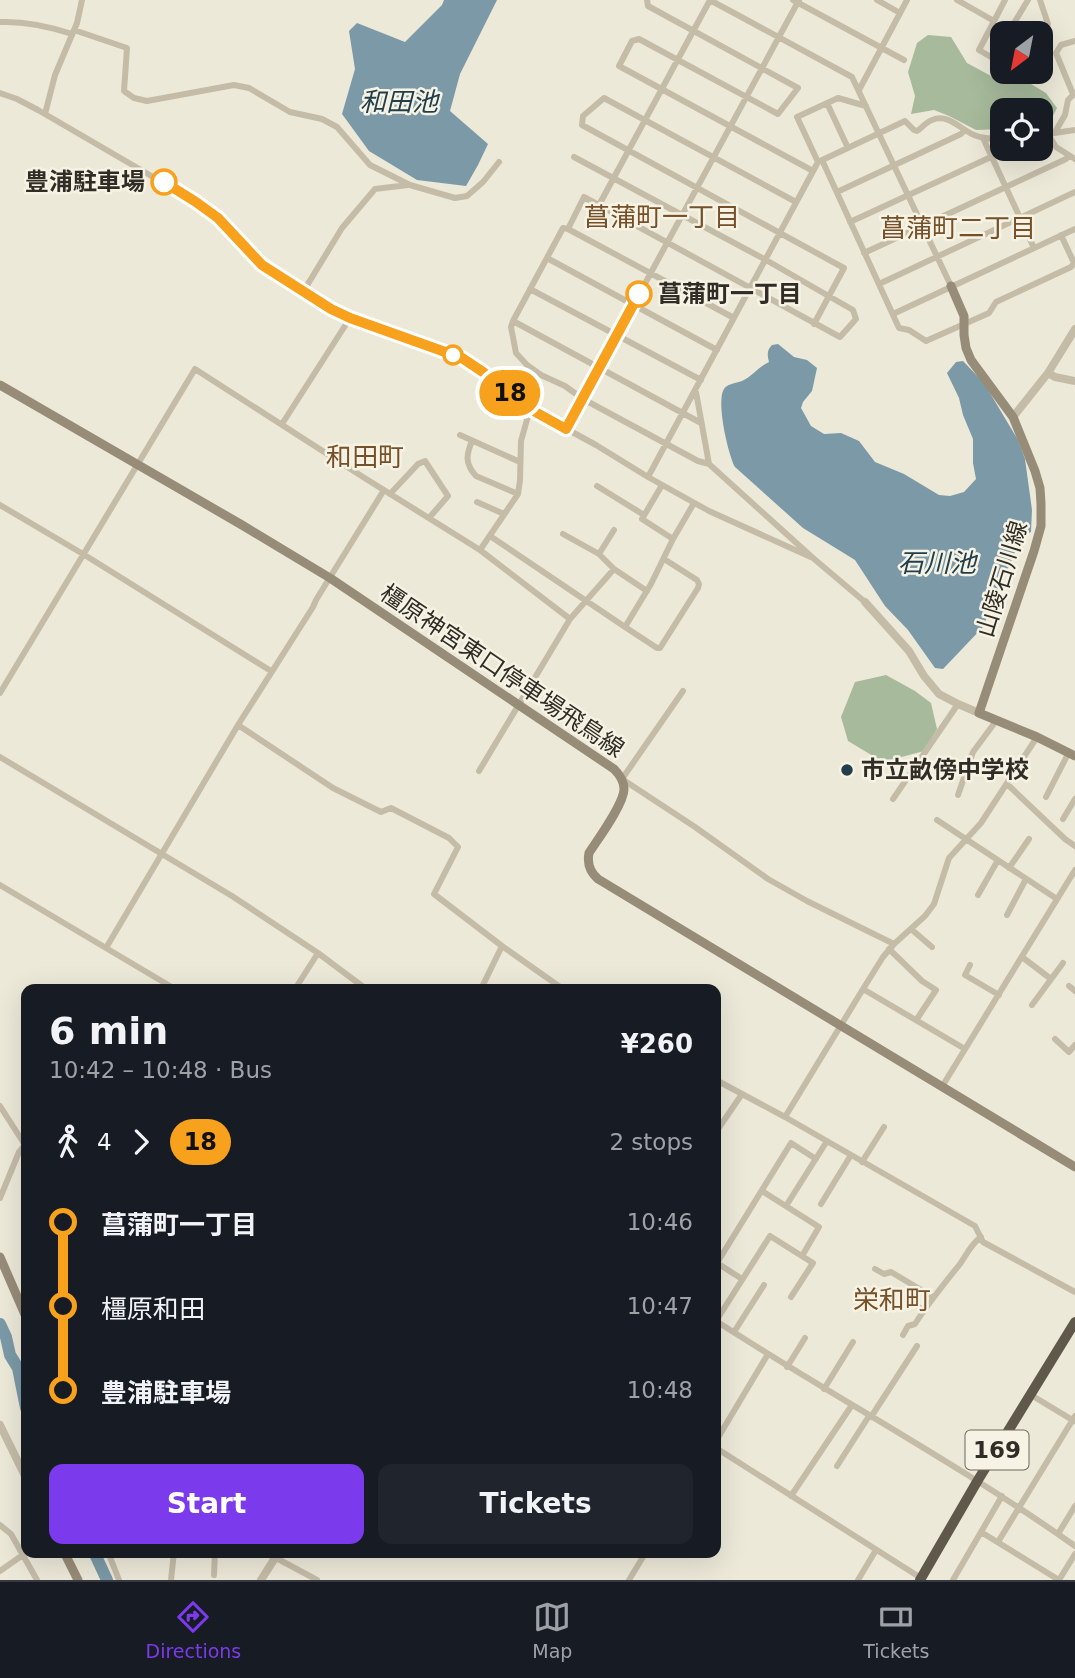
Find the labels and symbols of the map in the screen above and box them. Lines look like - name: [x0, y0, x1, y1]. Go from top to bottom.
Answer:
- north arrow: [990, 21, 1054, 84]
- water label: 和田池: [360, 87, 441, 117]
- place label: 豊浦駐車場: [25, 168, 145, 196]
- marker: 豊浦駐車場: [151, 169, 177, 195]
- district label: 菖蒲町一丁目: [584, 202, 740, 232]
- district label: 菖蒲町二丁目: [880, 213, 1036, 243]
- place label: 菖蒲町一丁目: [658, 280, 802, 308]
- marker: 菖蒲町一丁目: [626, 281, 652, 307]
- unlabelled marker: [443, 345, 463, 365]
- line badge: 18: [478, 370, 542, 416]
- district label: 和田町: [326, 442, 404, 472]
- street label: 山陵石川線: [971, 518, 1033, 640]
- water label: 石川池: [898, 548, 979, 578]
- street label: 橿原神宮東口停車場飛鳥線: [375, 579, 629, 763]
- place label: 市立畝傍中学校: [861, 756, 1029, 784]
- marker: 市立畝傍中学校: [839, 762, 855, 778]
- district label: 栄和町: [853, 1285, 931, 1315]
- road number: 169: [965, 1430, 1028, 1470]

